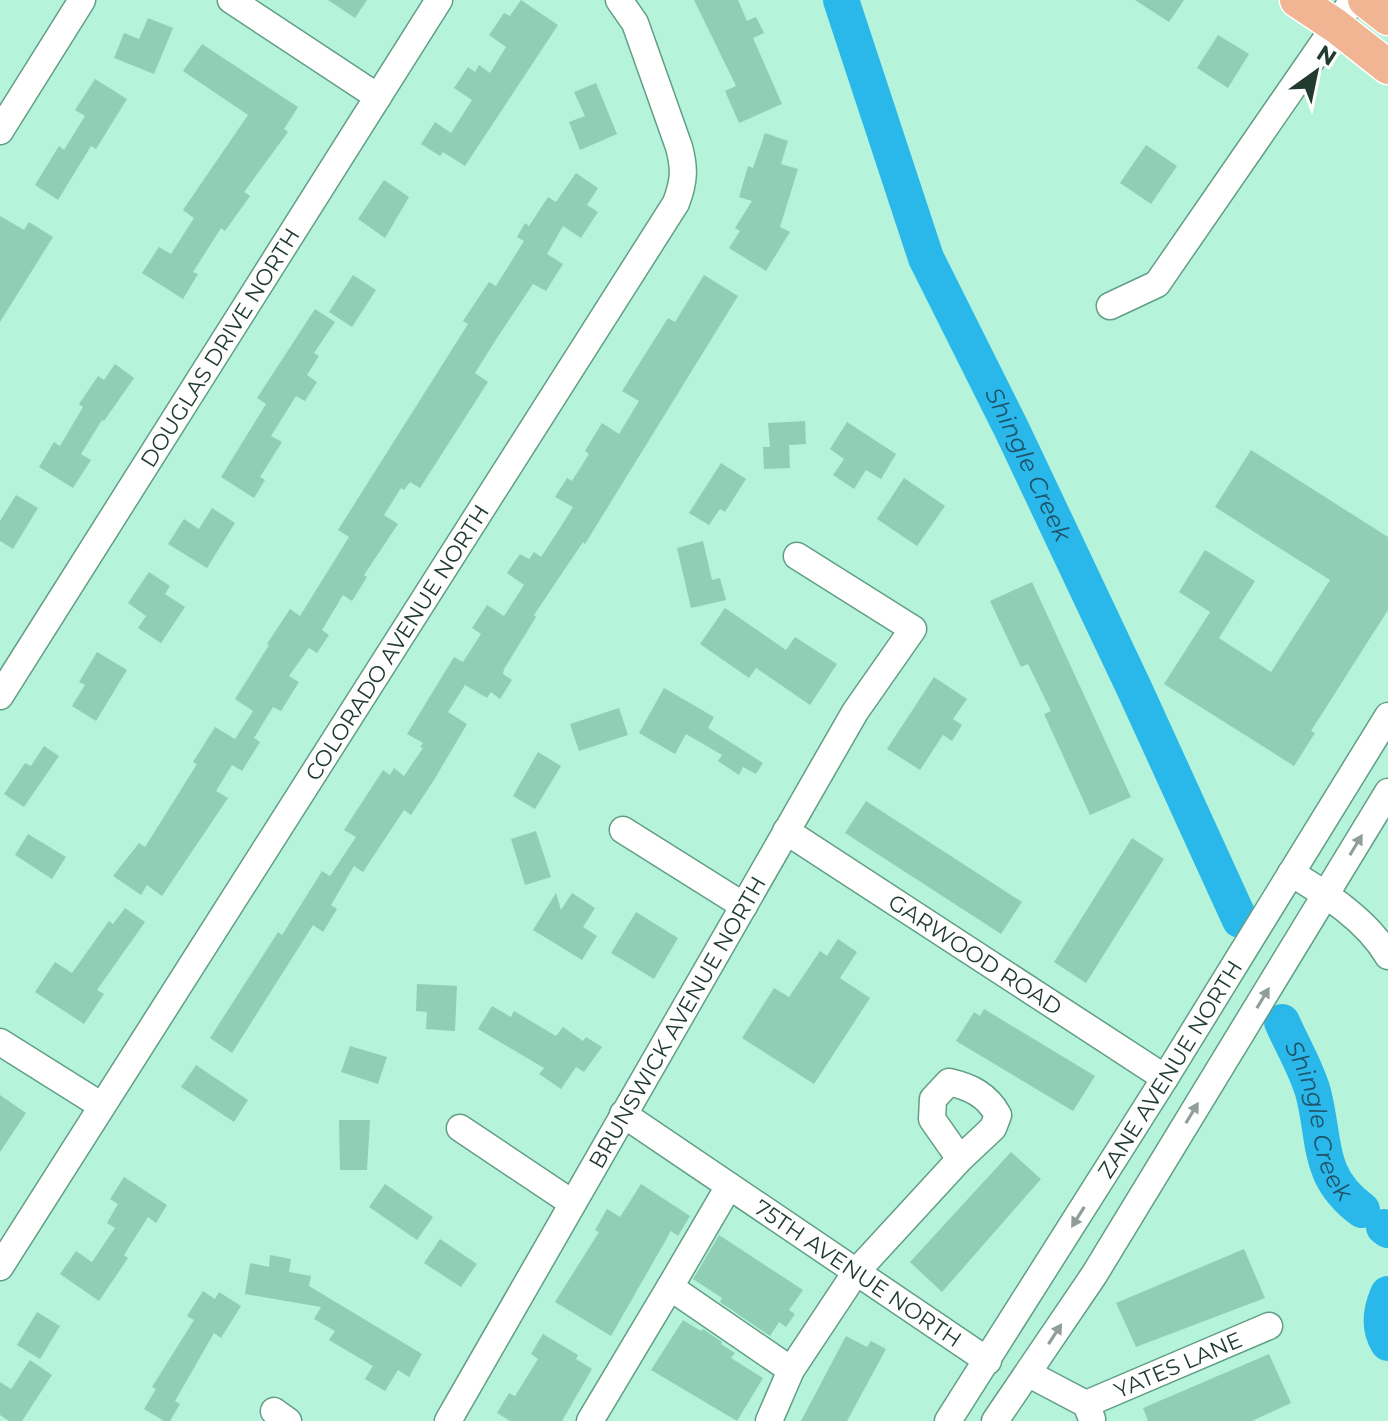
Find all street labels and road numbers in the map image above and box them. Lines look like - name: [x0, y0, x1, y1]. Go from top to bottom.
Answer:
- street label: DOUGLAS DRIVE NORTH: [135, 223, 306, 472]
- street label: COLORADO AVENUE NORTH: [300, 500, 495, 786]
- street label: BRUNSWICK AVENUE NORTH: [583, 871, 772, 1173]
- street label: GARWOOD ROAD: [883, 888, 1067, 1021]
- street label: ZANE AVENUE NORTH: [1092, 955, 1248, 1183]
- street label: 75TH AVENUE NORTH: [749, 1194, 967, 1353]
- street label: YATES LANE: [1110, 1326, 1246, 1404]

